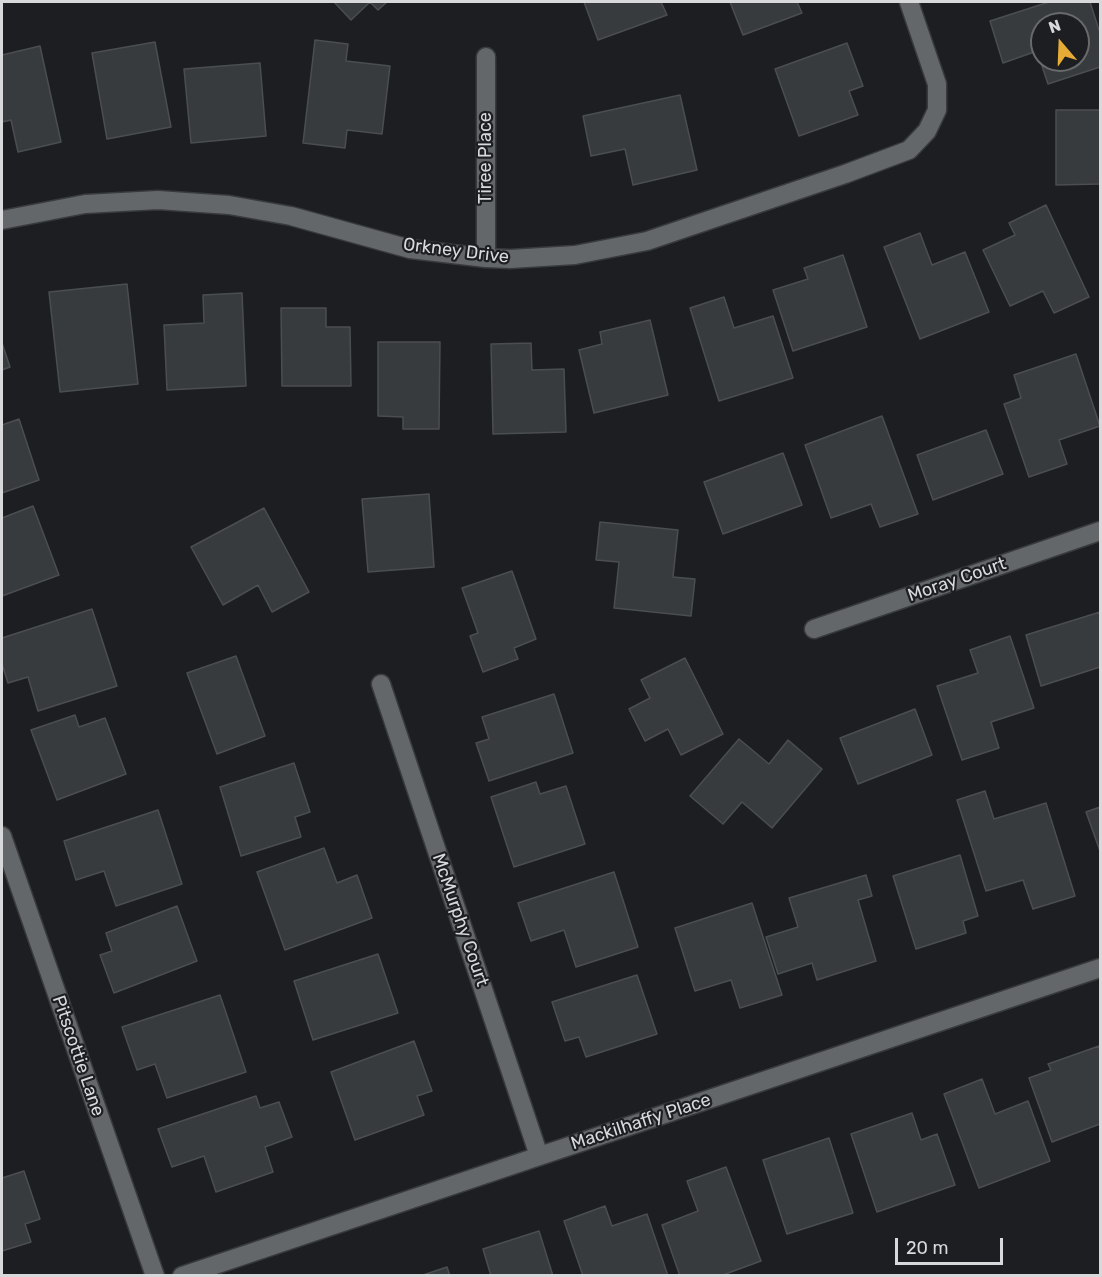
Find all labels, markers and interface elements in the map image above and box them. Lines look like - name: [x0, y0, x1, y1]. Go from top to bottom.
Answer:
- north arrow: [1030, 12, 1090, 72]
- text: N: [1046, 16, 1063, 37]
- street label: Tiree Place: [475, 112, 497, 204]
- street label: Orkney Drive: [402, 234, 510, 268]
- street label: Moray Court: [905, 553, 1009, 607]
- street label: McMurphy Court: [427, 851, 493, 989]
- street label: Pitscottie Lane: [47, 993, 109, 1119]
- street label: Mackilhaffy Place: [568, 1089, 714, 1155]
- scale bar: [898, 1226, 1006, 1264]
- text: 20 m: [906, 1237, 948, 1259]

